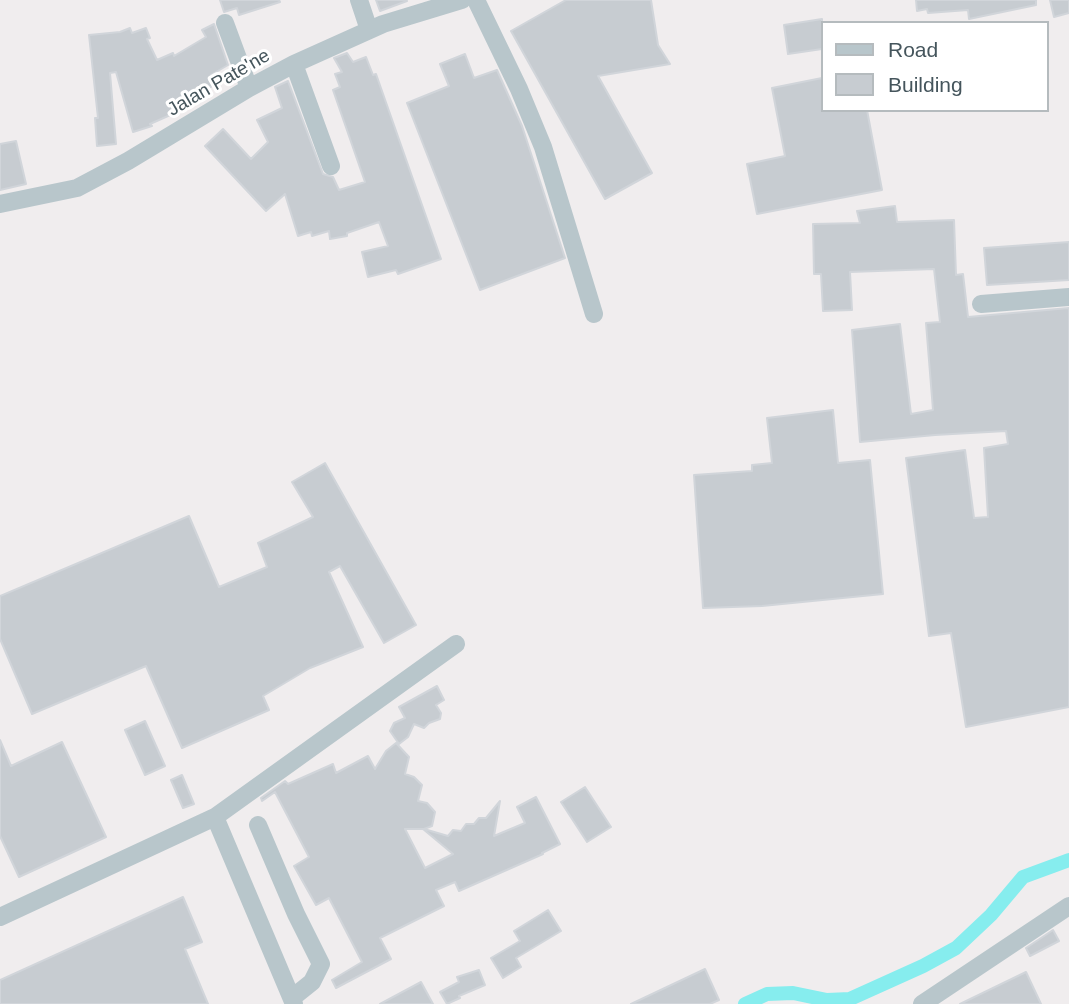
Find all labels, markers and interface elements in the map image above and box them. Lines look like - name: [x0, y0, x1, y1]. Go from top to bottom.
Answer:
- legend: [820, 21, 1048, 112]
- text: Road: [888, 38, 938, 61]
- street label: Jalan Pate'ne: [164, 44, 274, 122]
- text: Building: [888, 73, 963, 96]

